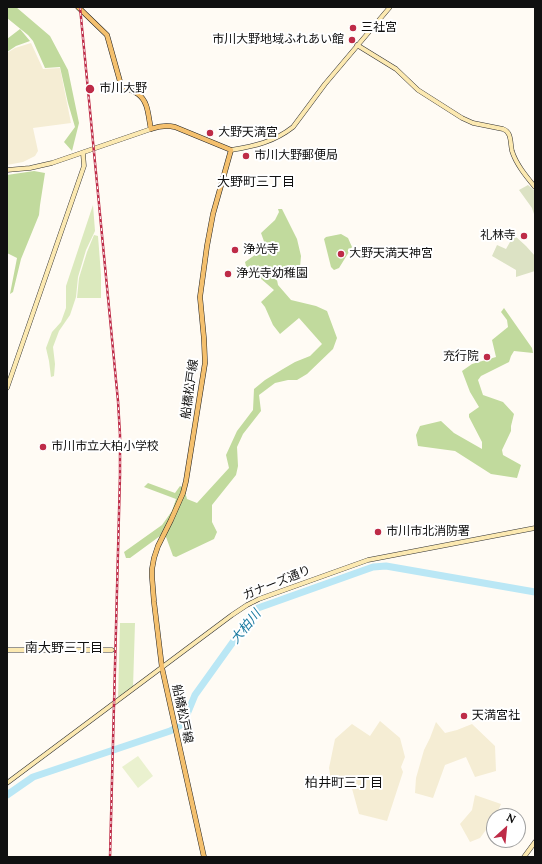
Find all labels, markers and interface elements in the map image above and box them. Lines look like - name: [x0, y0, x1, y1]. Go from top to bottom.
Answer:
- place label: 三社宮: [361, 21, 397, 35]
- marker: 三社宮: [348, 23, 358, 33]
- place label: 市川大野地域ふれあい館: [212, 33, 344, 47]
- marker: 市川大野地域ふれあい館: [347, 35, 357, 45]
- place label: 市川大野: [99, 82, 147, 96]
- marker: 市川大野: [84, 83, 96, 95]
- place label: 大野天満宮: [218, 126, 278, 140]
- marker: 大野天満宮: [205, 128, 215, 138]
- place label: 市川大野郵便局: [254, 149, 338, 163]
- marker: 市川大野郵便局: [241, 151, 251, 161]
- district label: 大野町三丁目: [217, 174, 295, 190]
- place label: 礼林寺: [480, 229, 516, 243]
- marker: 礼林寺: [519, 231, 529, 241]
- place label: 浄光寺: [243, 243, 279, 257]
- marker: 浄光寺: [230, 245, 240, 255]
- place label: 大野天満天神宮: [349, 247, 433, 261]
- marker: 大野天満天神宮: [336, 249, 346, 259]
- place label: 浄光寺幼稚園: [236, 267, 308, 281]
- marker: 浄光寺幼稚園: [223, 269, 233, 279]
- place label: 充行院: [443, 350, 479, 364]
- marker: 充行院: [482, 352, 492, 362]
- street label: 船橋松戸線: [179, 358, 201, 420]
- place label: 市川市立大柏小学校: [51, 440, 159, 454]
- marker: 市川市立大柏小学校: [38, 442, 48, 452]
- place label: 市川市北消防署: [386, 525, 470, 539]
- marker: 市川市北消防署: [373, 527, 383, 537]
- street label: ガナーズ通り: [241, 563, 313, 603]
- water label: 大柏川: [228, 607, 264, 647]
- district label: 南大野三丁目: [25, 640, 103, 656]
- street label: 船橋松戸線: [169, 683, 195, 745]
- place label: 天満宮社: [472, 709, 520, 723]
- marker: 天満宮社: [459, 711, 469, 721]
- district label: 柏井町三丁目: [305, 775, 383, 791]
- north arrow: [486, 808, 526, 848]
- text: N: [504, 810, 518, 826]

